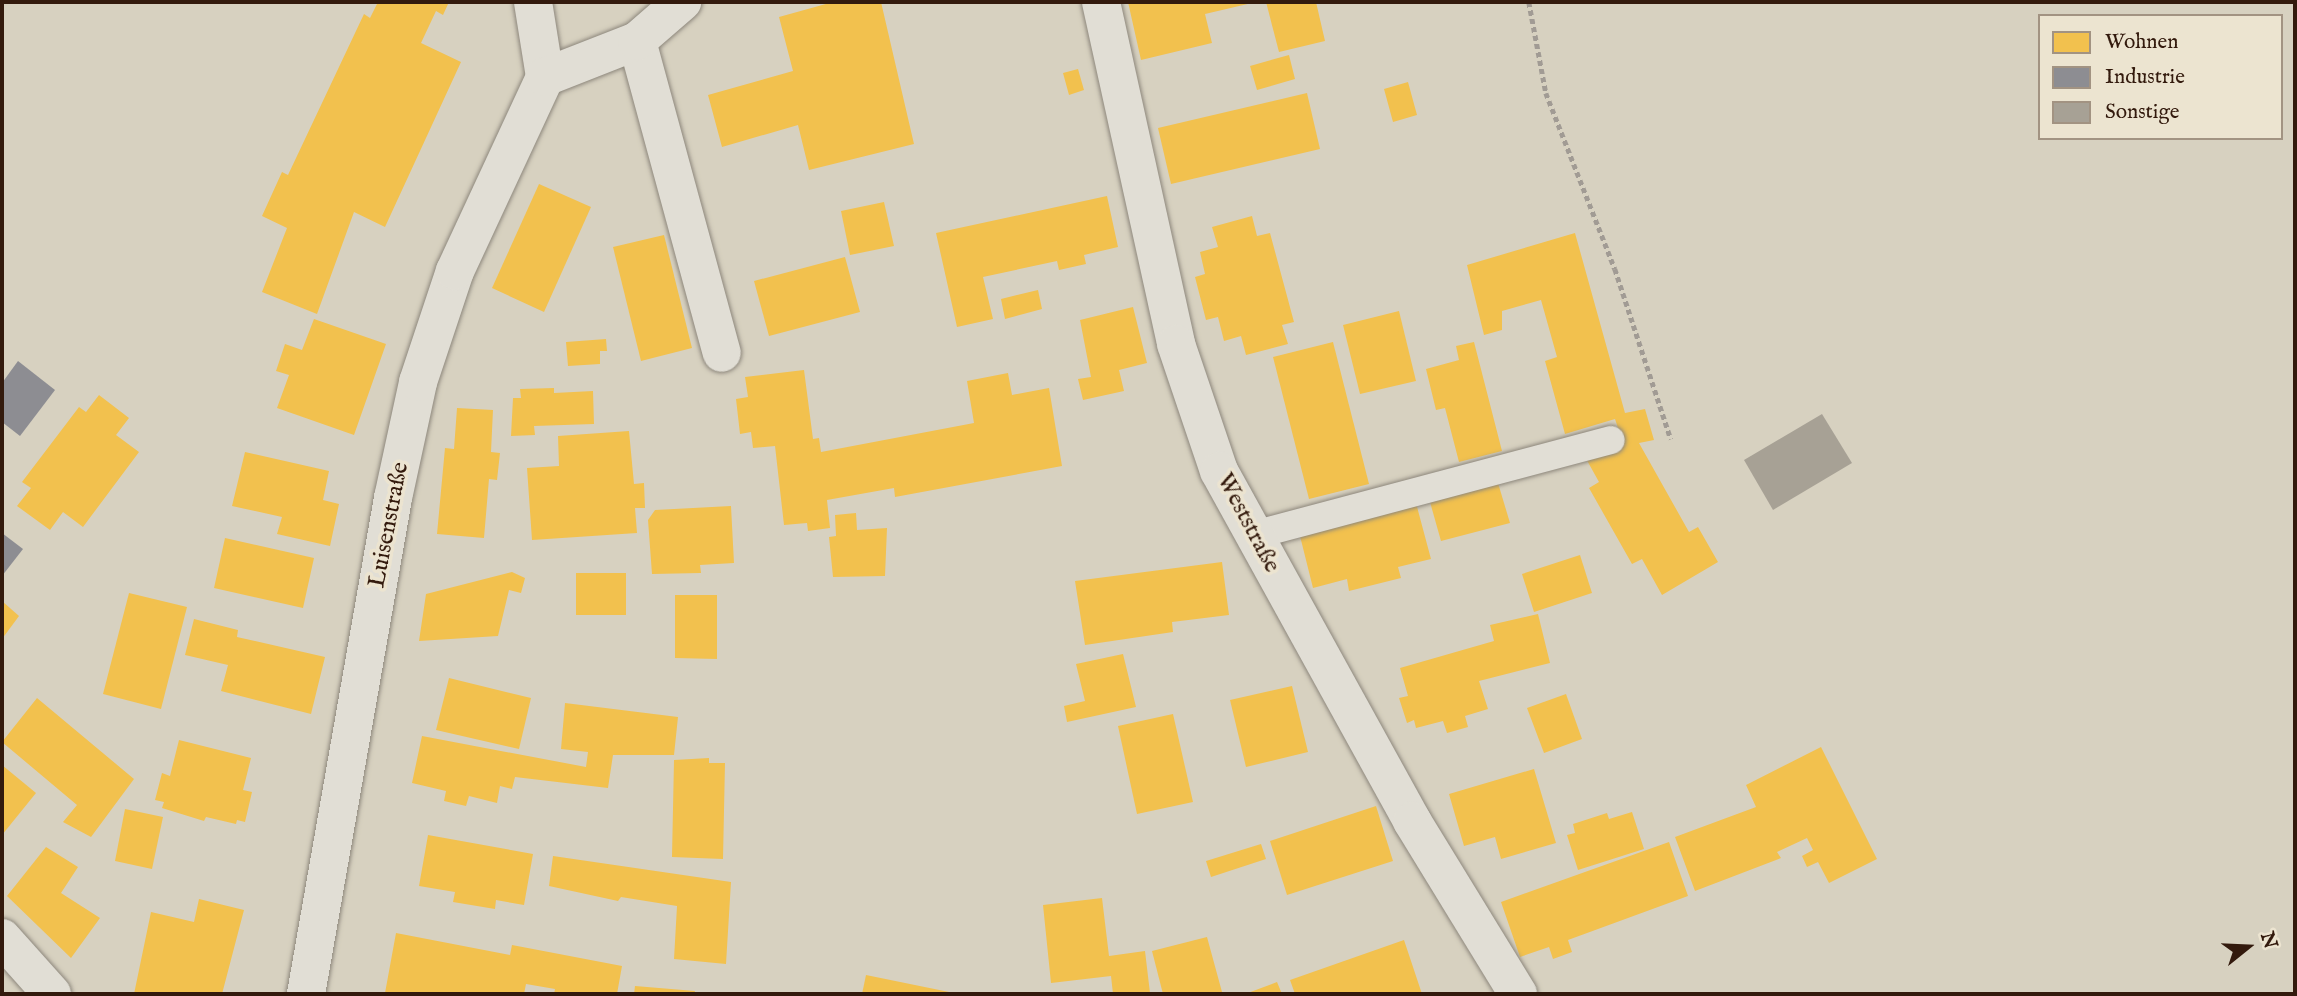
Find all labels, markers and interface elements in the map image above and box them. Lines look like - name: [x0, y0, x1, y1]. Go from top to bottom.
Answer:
- legend: [2038, 14, 2283, 140]
- text: Wohnen: [2105, 29, 2178, 56]
- text: Industrie: [2105, 64, 2185, 91]
- text: Sonstige: [2105, 99, 2179, 126]
- street label: Luisenstraße: [363, 460, 415, 590]
- street label: Weststraße: [1210, 468, 1286, 578]
- north arrow: [2213, 912, 2283, 982]
- text: N: [2254, 929, 2282, 952]

